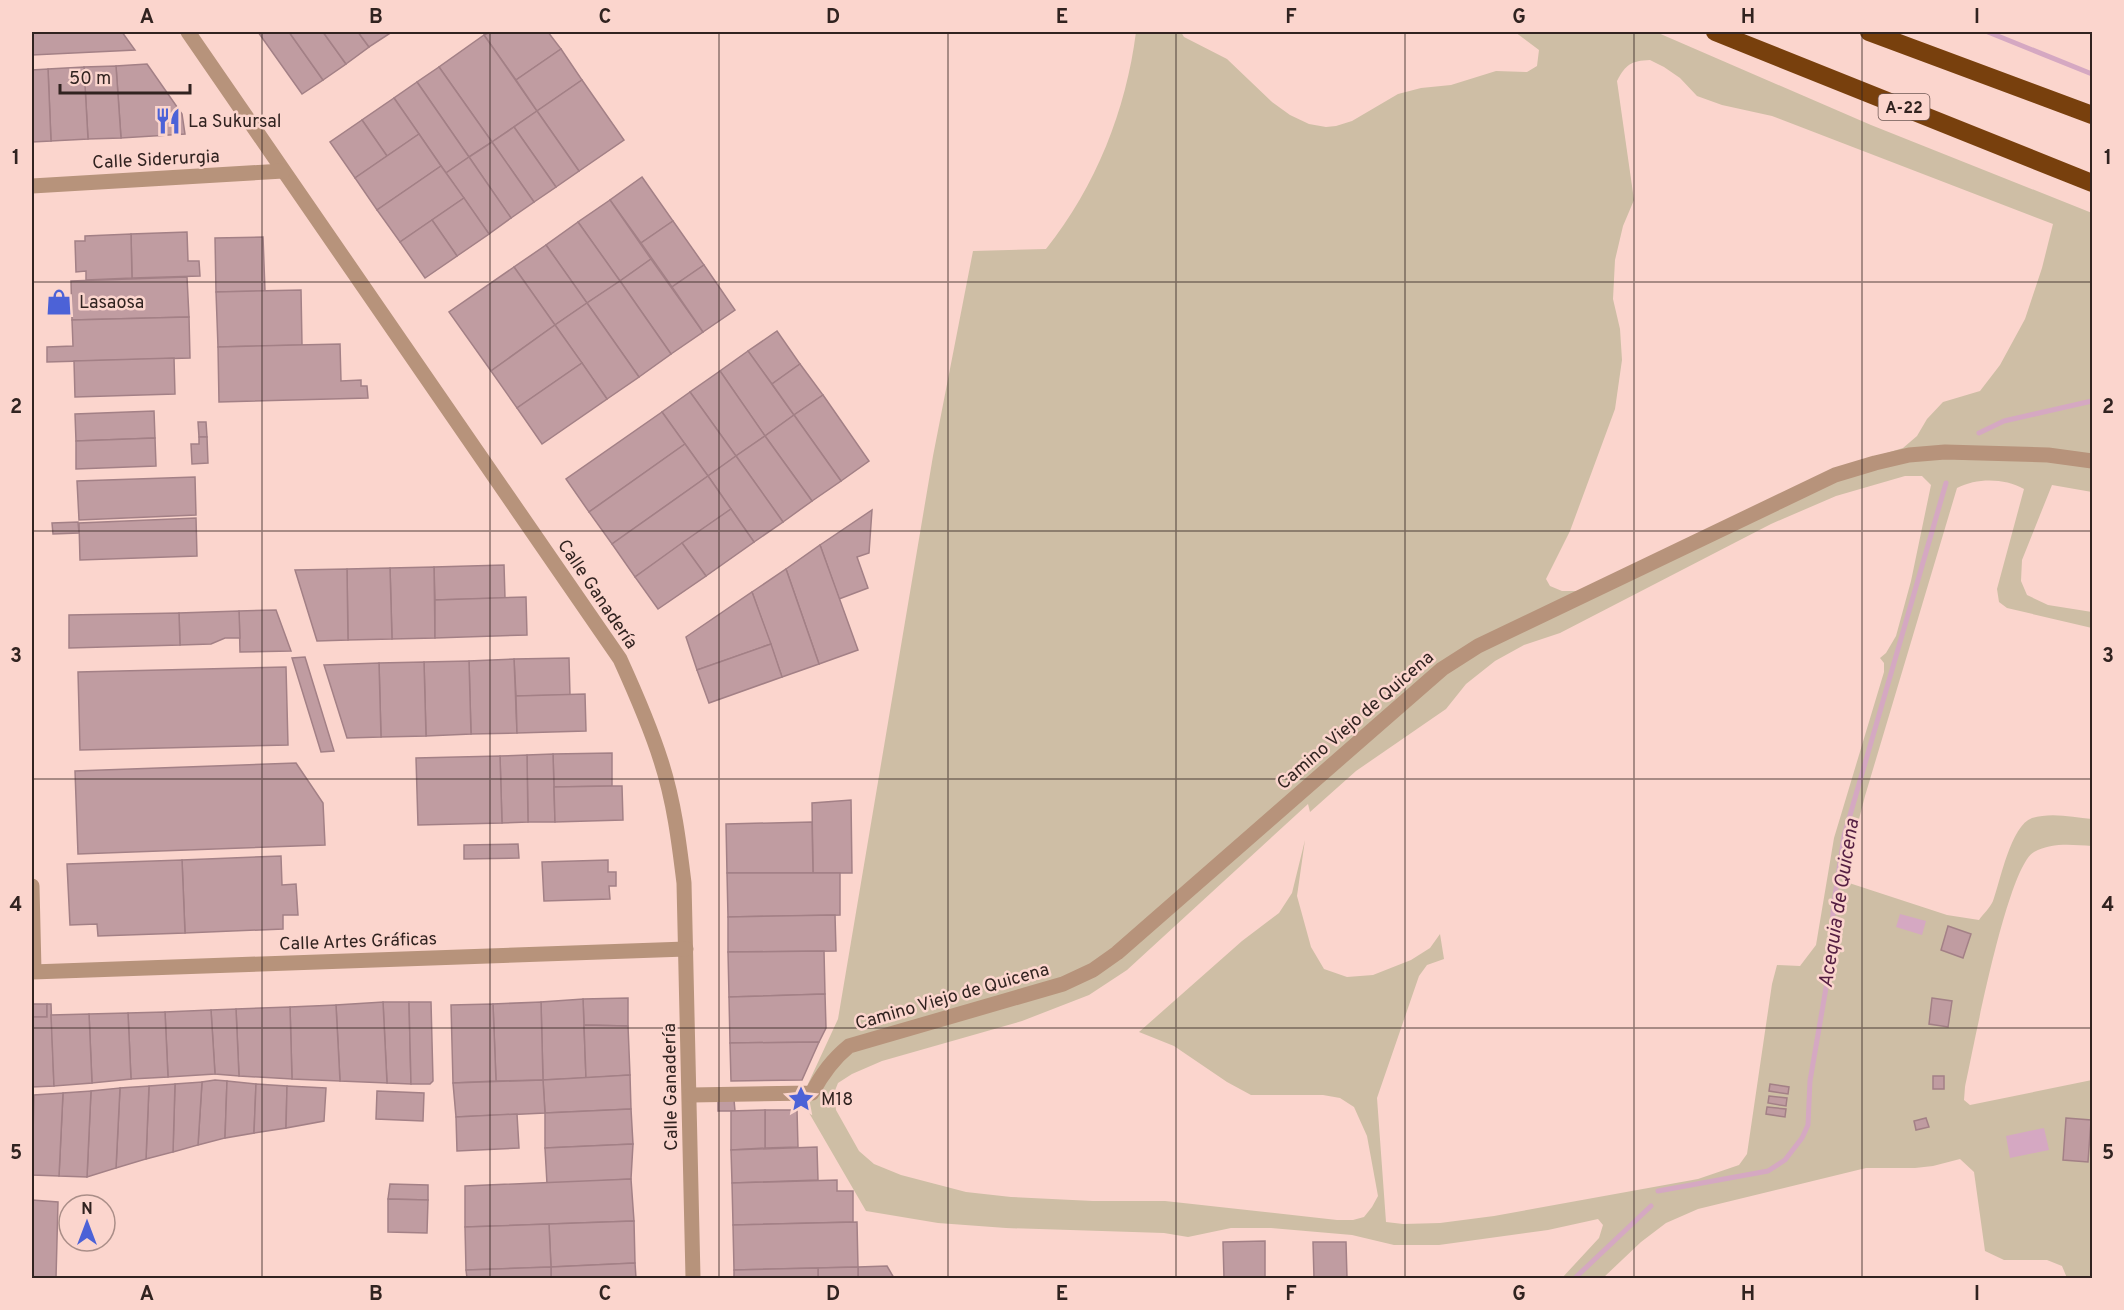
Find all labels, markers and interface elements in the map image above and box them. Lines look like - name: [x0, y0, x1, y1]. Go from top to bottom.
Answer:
- text: A: [140, 5, 154, 31]
- text: B: [369, 5, 383, 31]
- text: C: [599, 5, 611, 31]
- text: D: [826, 5, 840, 31]
- text: E: [1056, 5, 1068, 31]
- text: F: [1285, 5, 1297, 31]
- text: G: [1512, 5, 1526, 31]
- text: H: [1741, 5, 1755, 31]
- text: I: [1974, 5, 1980, 31]
- scale bar: [60, 57, 190, 95]
- text: 50 m: [69, 68, 111, 91]
- road number: A-22: [1878, 94, 1930, 120]
- restaurant icon: La Sukursal: [153, 106, 183, 136]
- place label: La Sukursal: [188, 111, 282, 134]
- text: 1: [12, 146, 20, 172]
- street label: Calle Siderurgia: [92, 146, 220, 175]
- text: 1: [2104, 146, 2112, 172]
- shop icon: Lasaosa: [44, 287, 74, 317]
- place label: Lasaosa: [79, 292, 144, 315]
- text: 2: [10, 395, 22, 421]
- text: 2: [2102, 395, 2114, 421]
- street label: Calle Ganadería: [552, 536, 642, 654]
- text: 3: [10, 644, 22, 670]
- text: 3: [2102, 644, 2114, 670]
- street label: Camino Viejo de Quicena: [1273, 647, 1439, 796]
- water label: Acequia de Quicena: [1814, 816, 1866, 990]
- text: 4: [10, 893, 22, 919]
- text: 4: [2102, 893, 2114, 919]
- street label: Calle Artes Gráficas: [279, 928, 437, 957]
- street label: Camino Viejo de Quicena: [853, 959, 1052, 1036]
- street label: Calle Ganadería: [659, 1023, 684, 1151]
- place icon: M18: [786, 1084, 816, 1114]
- place label: M18: [821, 1089, 853, 1112]
- text: 5: [10, 1141, 22, 1167]
- text: 5: [2102, 1141, 2114, 1167]
- north arrow: [57, 1193, 117, 1253]
- text: N: [81, 1200, 93, 1220]
- text: A: [140, 1282, 154, 1308]
- text: B: [369, 1282, 383, 1308]
- text: C: [599, 1282, 611, 1308]
- text: D: [826, 1282, 840, 1308]
- text: E: [1056, 1282, 1068, 1308]
- text: F: [1285, 1282, 1297, 1308]
- text: G: [1512, 1282, 1526, 1308]
- text: H: [1741, 1282, 1755, 1308]
- text: I: [1974, 1282, 1980, 1308]

